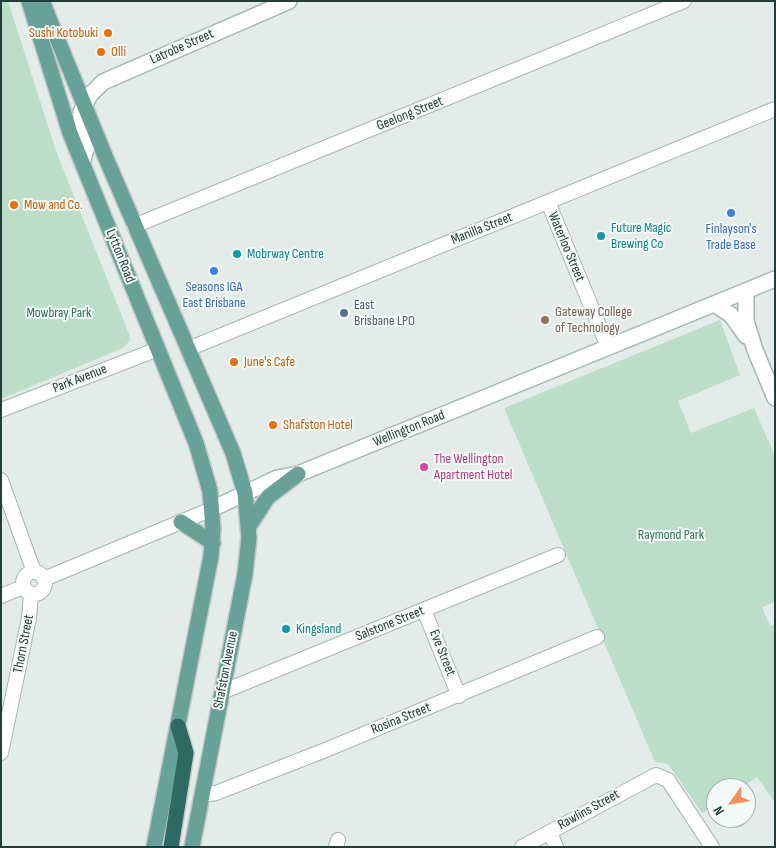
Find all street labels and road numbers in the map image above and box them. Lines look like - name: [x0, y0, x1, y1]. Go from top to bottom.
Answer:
- street label: Latrobe Street: [148, 26, 216, 68]
- street label: Geelong Street: [374, 93, 446, 135]
- street label: Manilla Street: [449, 209, 515, 249]
- street label: Waterloo Street: [544, 210, 588, 284]
- street label: Lytton Road: [102, 227, 138, 285]
- street label: Park Avenue: [50, 361, 110, 397]
- street label: Wellington Road: [371, 407, 447, 451]
- street label: Salstone Street: [353, 603, 427, 645]
- street label: Thorn Street: [10, 613, 38, 675]
- street label: Eve Street: [425, 627, 459, 679]
- street label: Shafston Avenue: [210, 630, 242, 710]
- street label: Rosina Street: [369, 699, 433, 739]
- street label: Rawlins Street: [555, 786, 623, 834]

